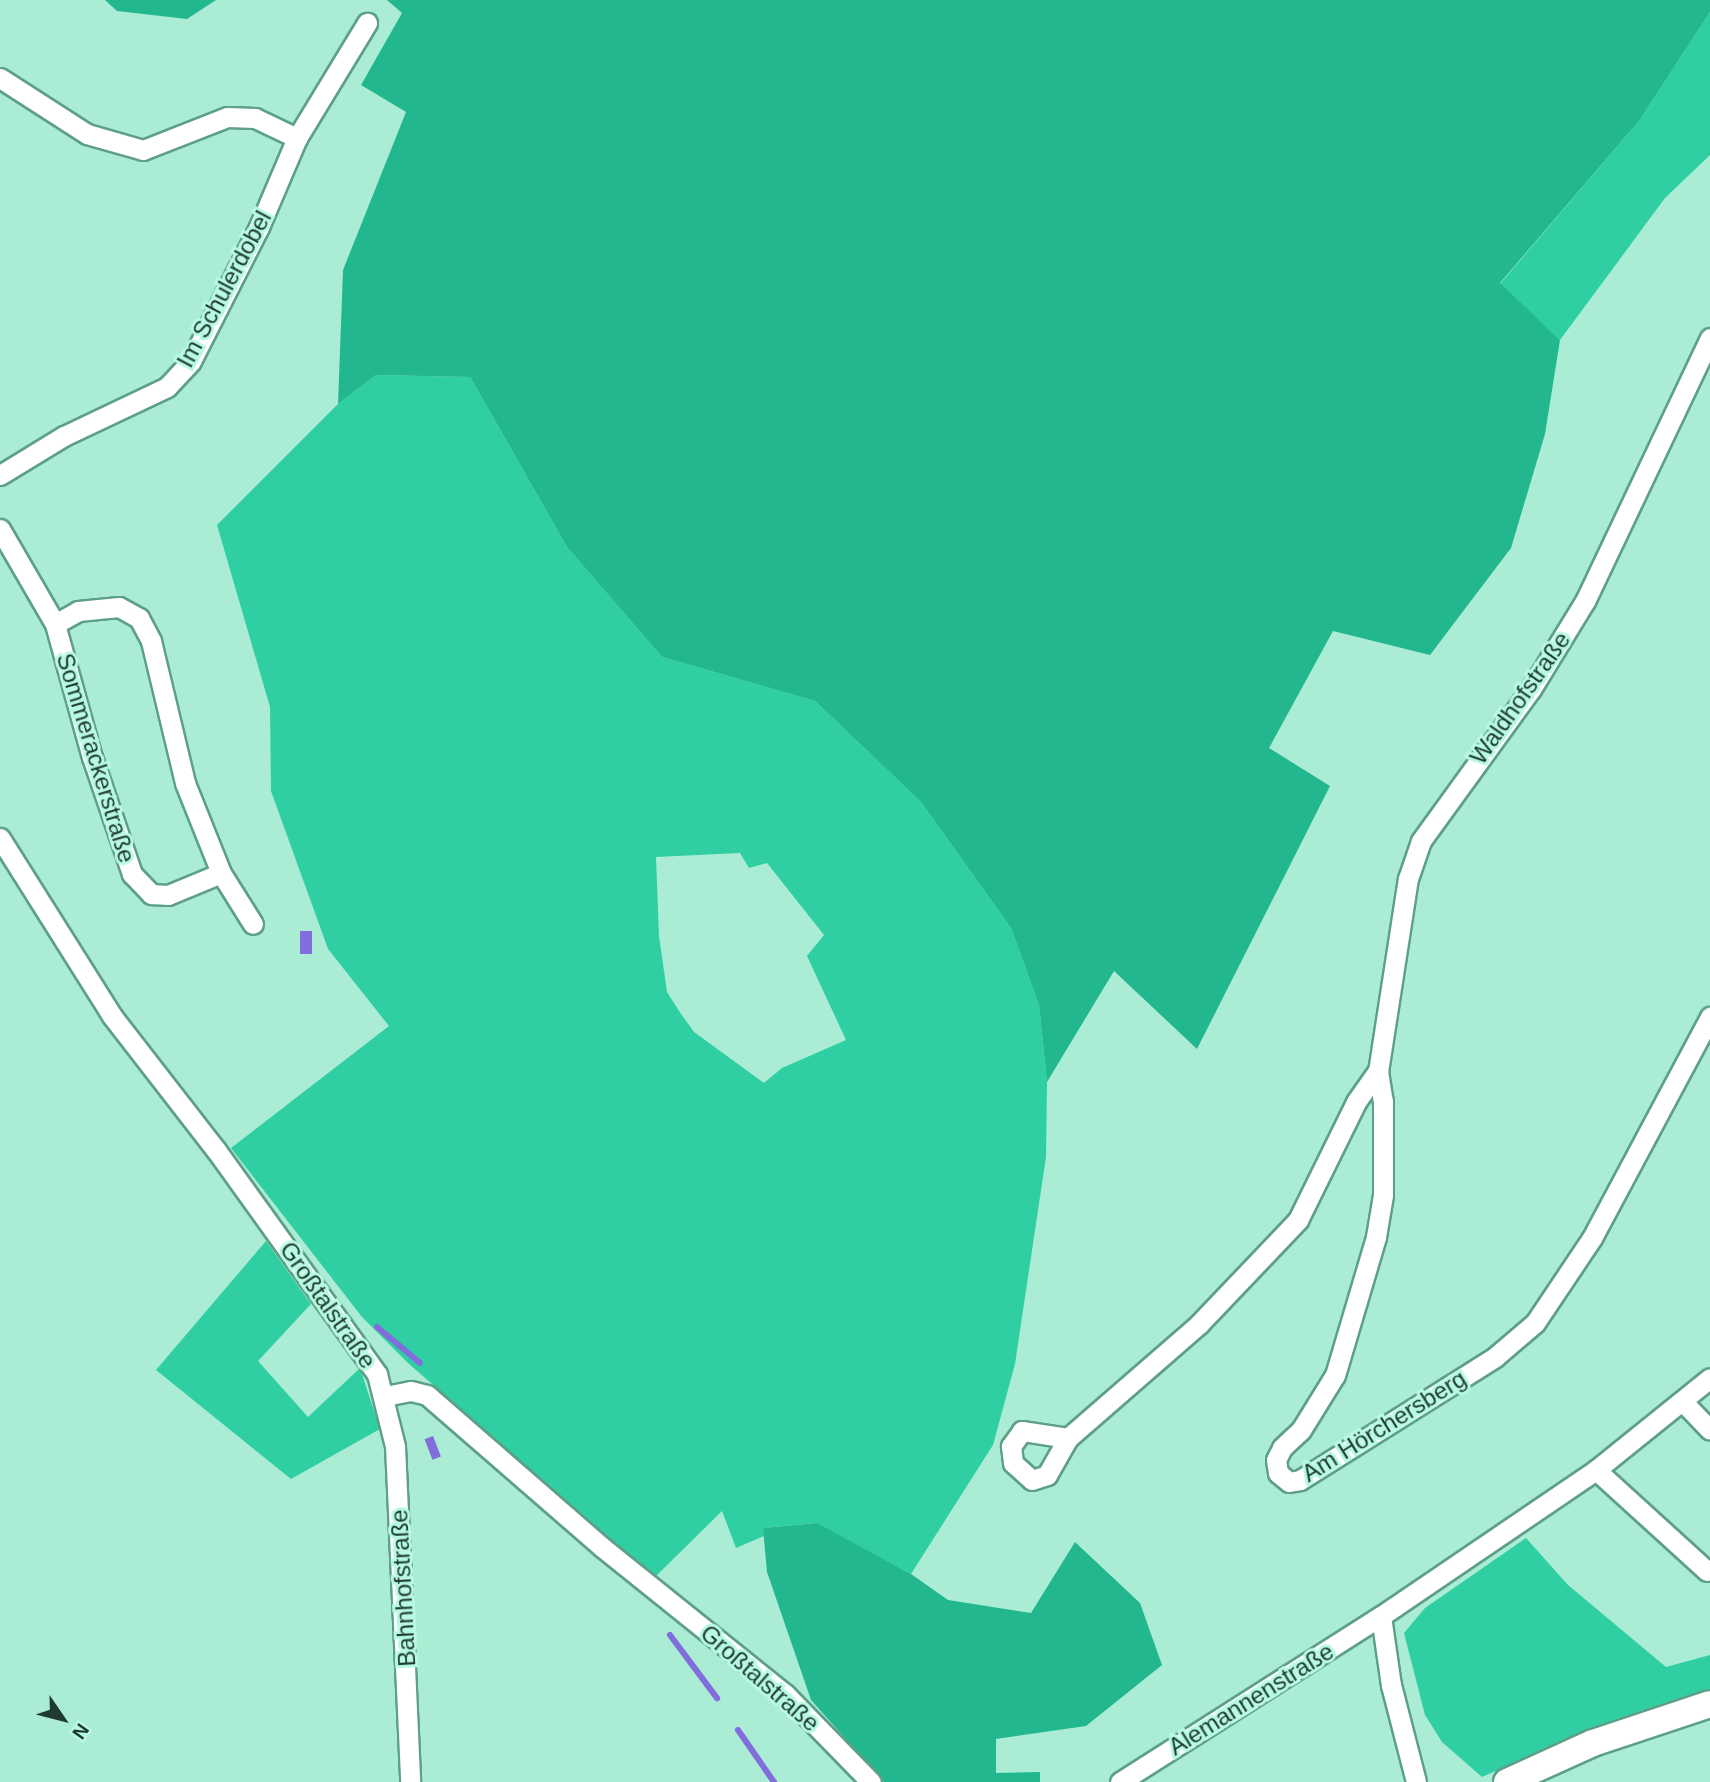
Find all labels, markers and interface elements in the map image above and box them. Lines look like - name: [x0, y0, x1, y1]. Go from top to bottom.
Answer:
- street label: Im Schulerdobel: [171, 206, 277, 372]
- street label: Waldhofstraße: [1464, 626, 1576, 770]
- street label: Sommerackerstraße: [50, 650, 142, 866]
- street label: Großtalstraße: [274, 1236, 382, 1374]
- street label: Am Hörchersberg: [1297, 1364, 1471, 1488]
- street label: Bahnhofstraße: [385, 1509, 421, 1667]
- street label: Großtalstraße: [695, 1619, 825, 1737]
- street label: Alemannenstraße: [1163, 1637, 1339, 1761]
- north arrow: [28, 1684, 98, 1754]
- text: N: [68, 1720, 93, 1743]

